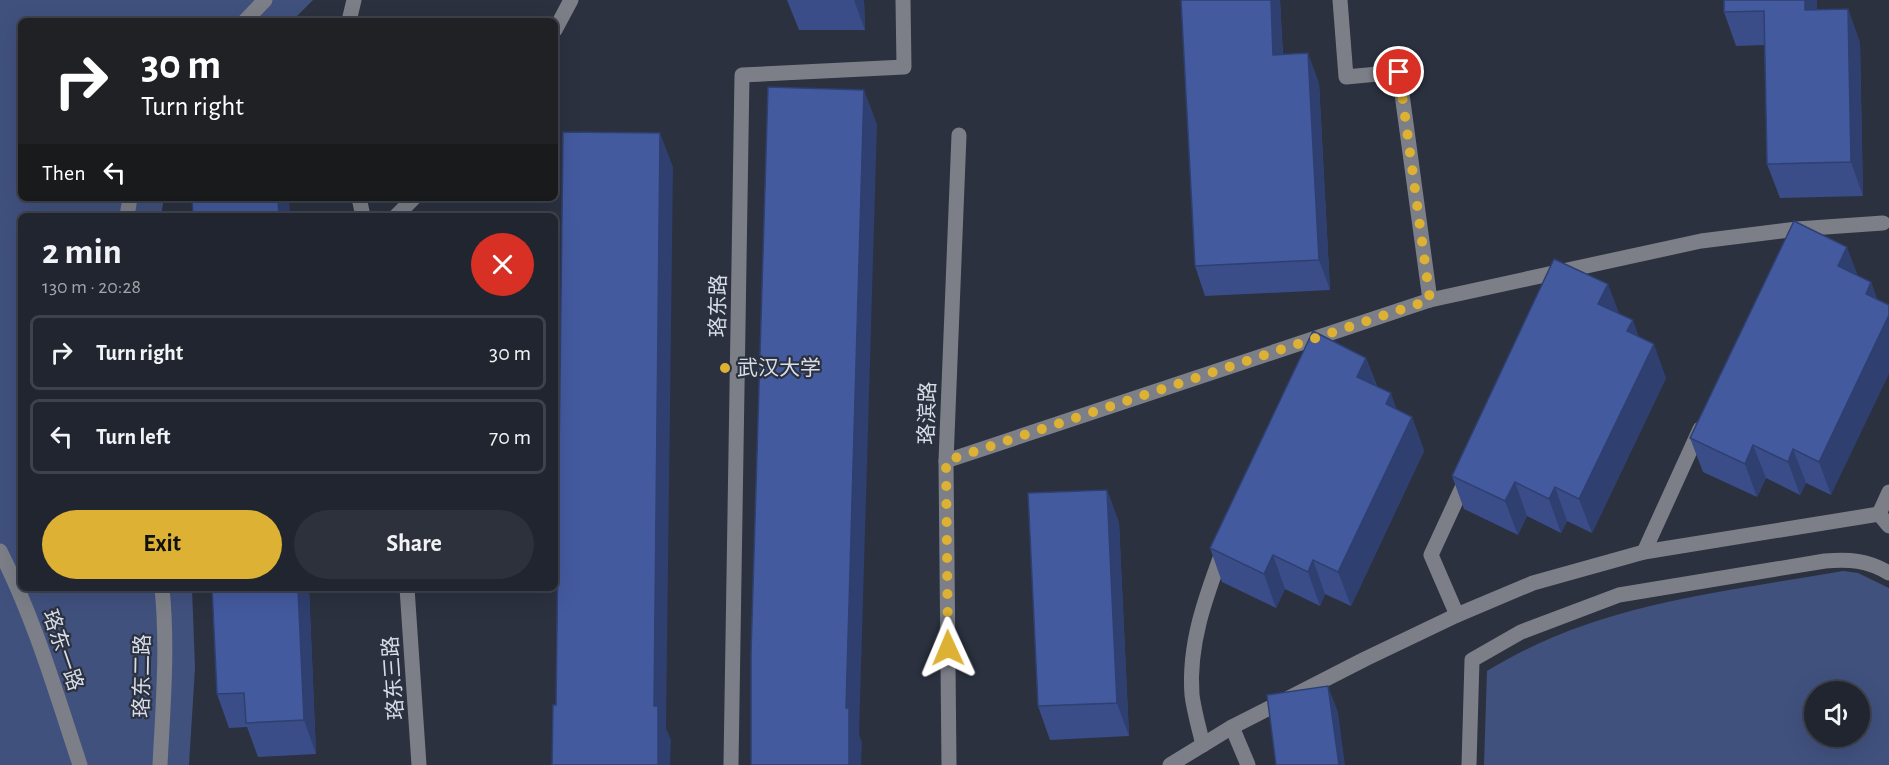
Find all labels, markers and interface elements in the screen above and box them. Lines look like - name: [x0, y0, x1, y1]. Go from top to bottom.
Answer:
- icon: right: [42, 42, 120, 120]
- text: 30 m: [141, 44, 221, 86]
- pin: [1373, 46, 1424, 97]
- icon: arrive: [1382, 55, 1415, 88]
- text: Turn right: [141, 93, 244, 120]
- icon: left: [98, 156, 131, 189]
- text: Then: [42, 162, 86, 184]
- button: close: [471, 233, 534, 296]
- text: 2 min: [42, 234, 122, 270]
- street label: 珞东路: [706, 274, 730, 338]
- text: 130 m · 20:28: [42, 277, 141, 297]
- icon: right: [45, 336, 78, 369]
- text: Turn right: [96, 342, 183, 364]
- text: 30 m: [489, 342, 531, 364]
- place label: 武汉大学: [737, 357, 821, 379]
- marker: 武汉大学: [718, 361, 732, 375]
- street label: 珞滨路: [915, 381, 939, 445]
- icon: left: [45, 420, 78, 453]
- text: Turn left: [96, 426, 170, 448]
- text: 70 m: [489, 426, 531, 448]
- button: Exit: [42, 510, 282, 579]
- button: Share: [294, 510, 534, 579]
- street label: 珞东一路: [39, 607, 87, 693]
- position arrow: [916, 616, 980, 680]
- street label: 珞东二路: [130, 634, 154, 718]
- street label: 珞东三路: [379, 635, 407, 721]
- map controls: [1804, 681, 1870, 747]
- button: sound: [1804, 681, 1870, 747]

